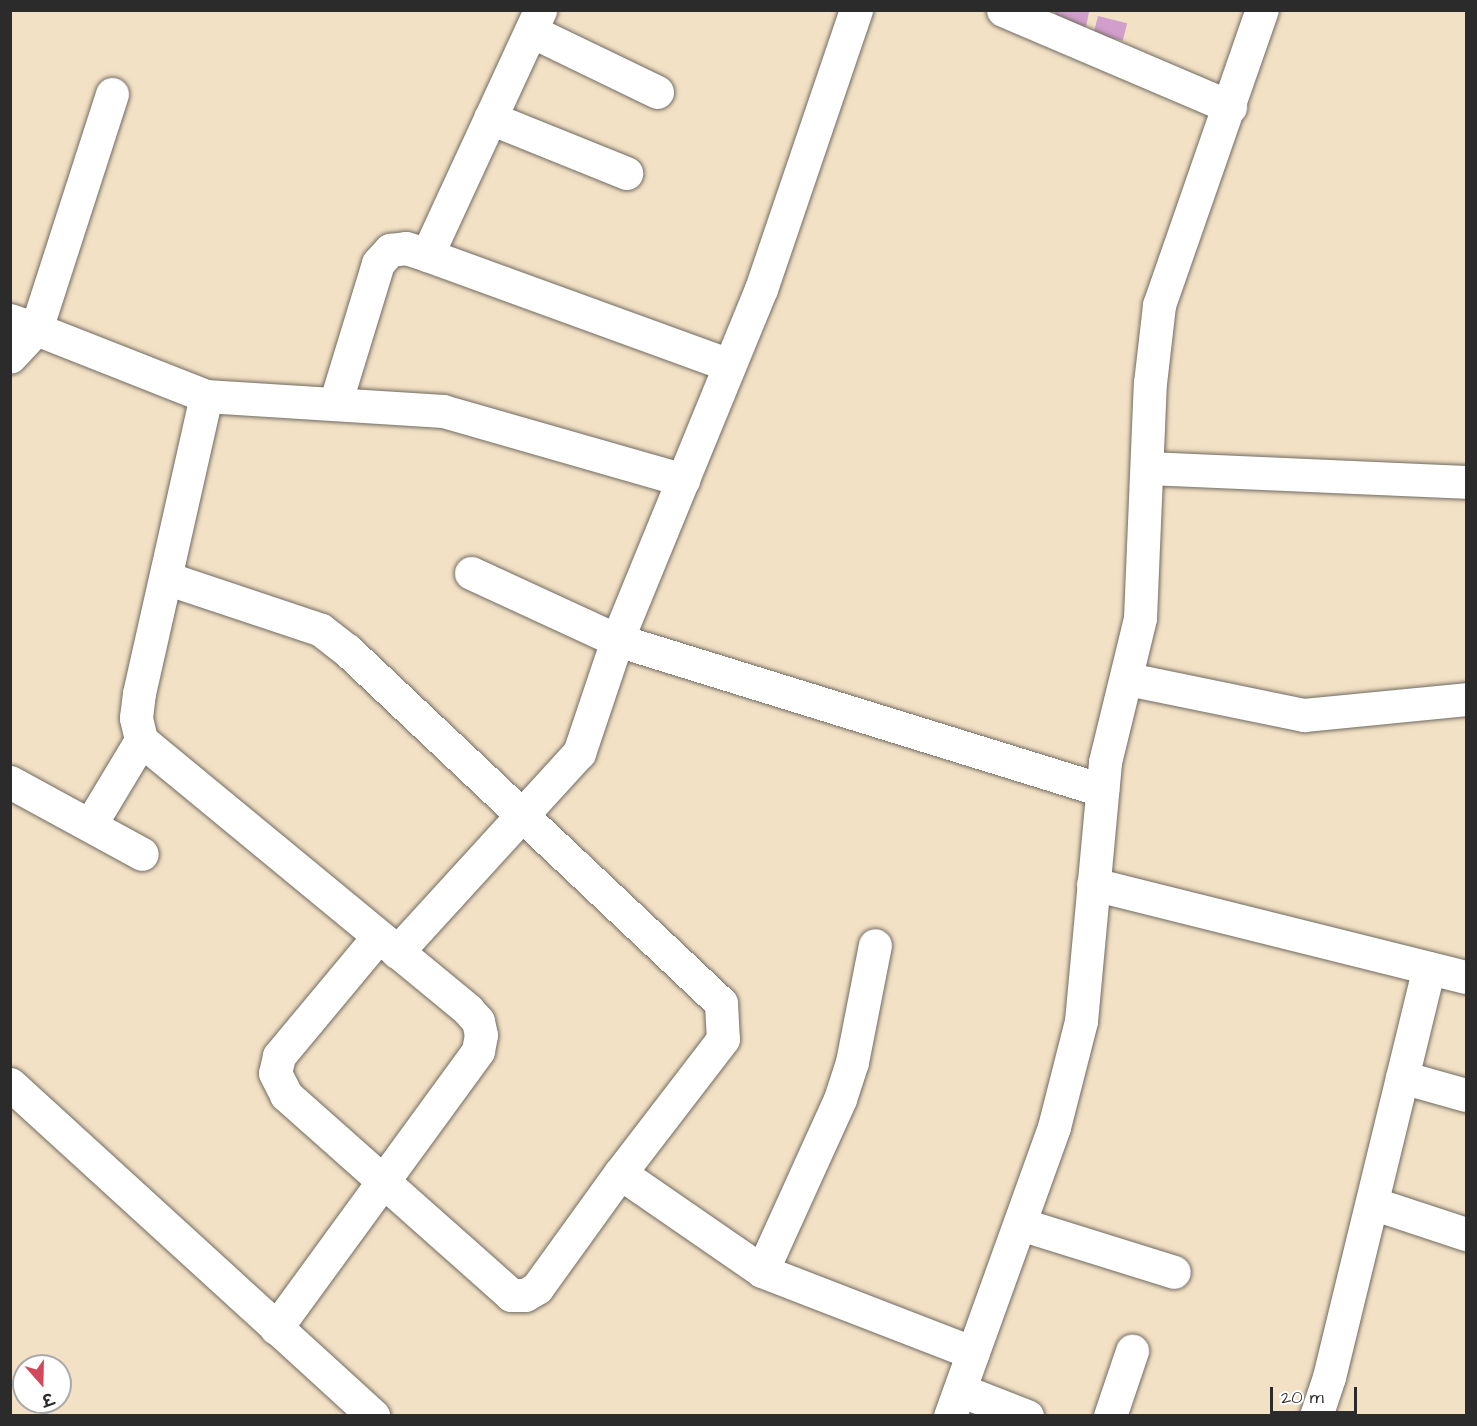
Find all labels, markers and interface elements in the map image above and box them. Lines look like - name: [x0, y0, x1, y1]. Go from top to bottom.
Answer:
- north arrow: [12, 1354, 72, 1414]
- scale bar: [1273, 1375, 1360, 1413]
- text: 20 m: [1281, 1385, 1324, 1410]
- text: उ: [39, 1387, 56, 1411]

